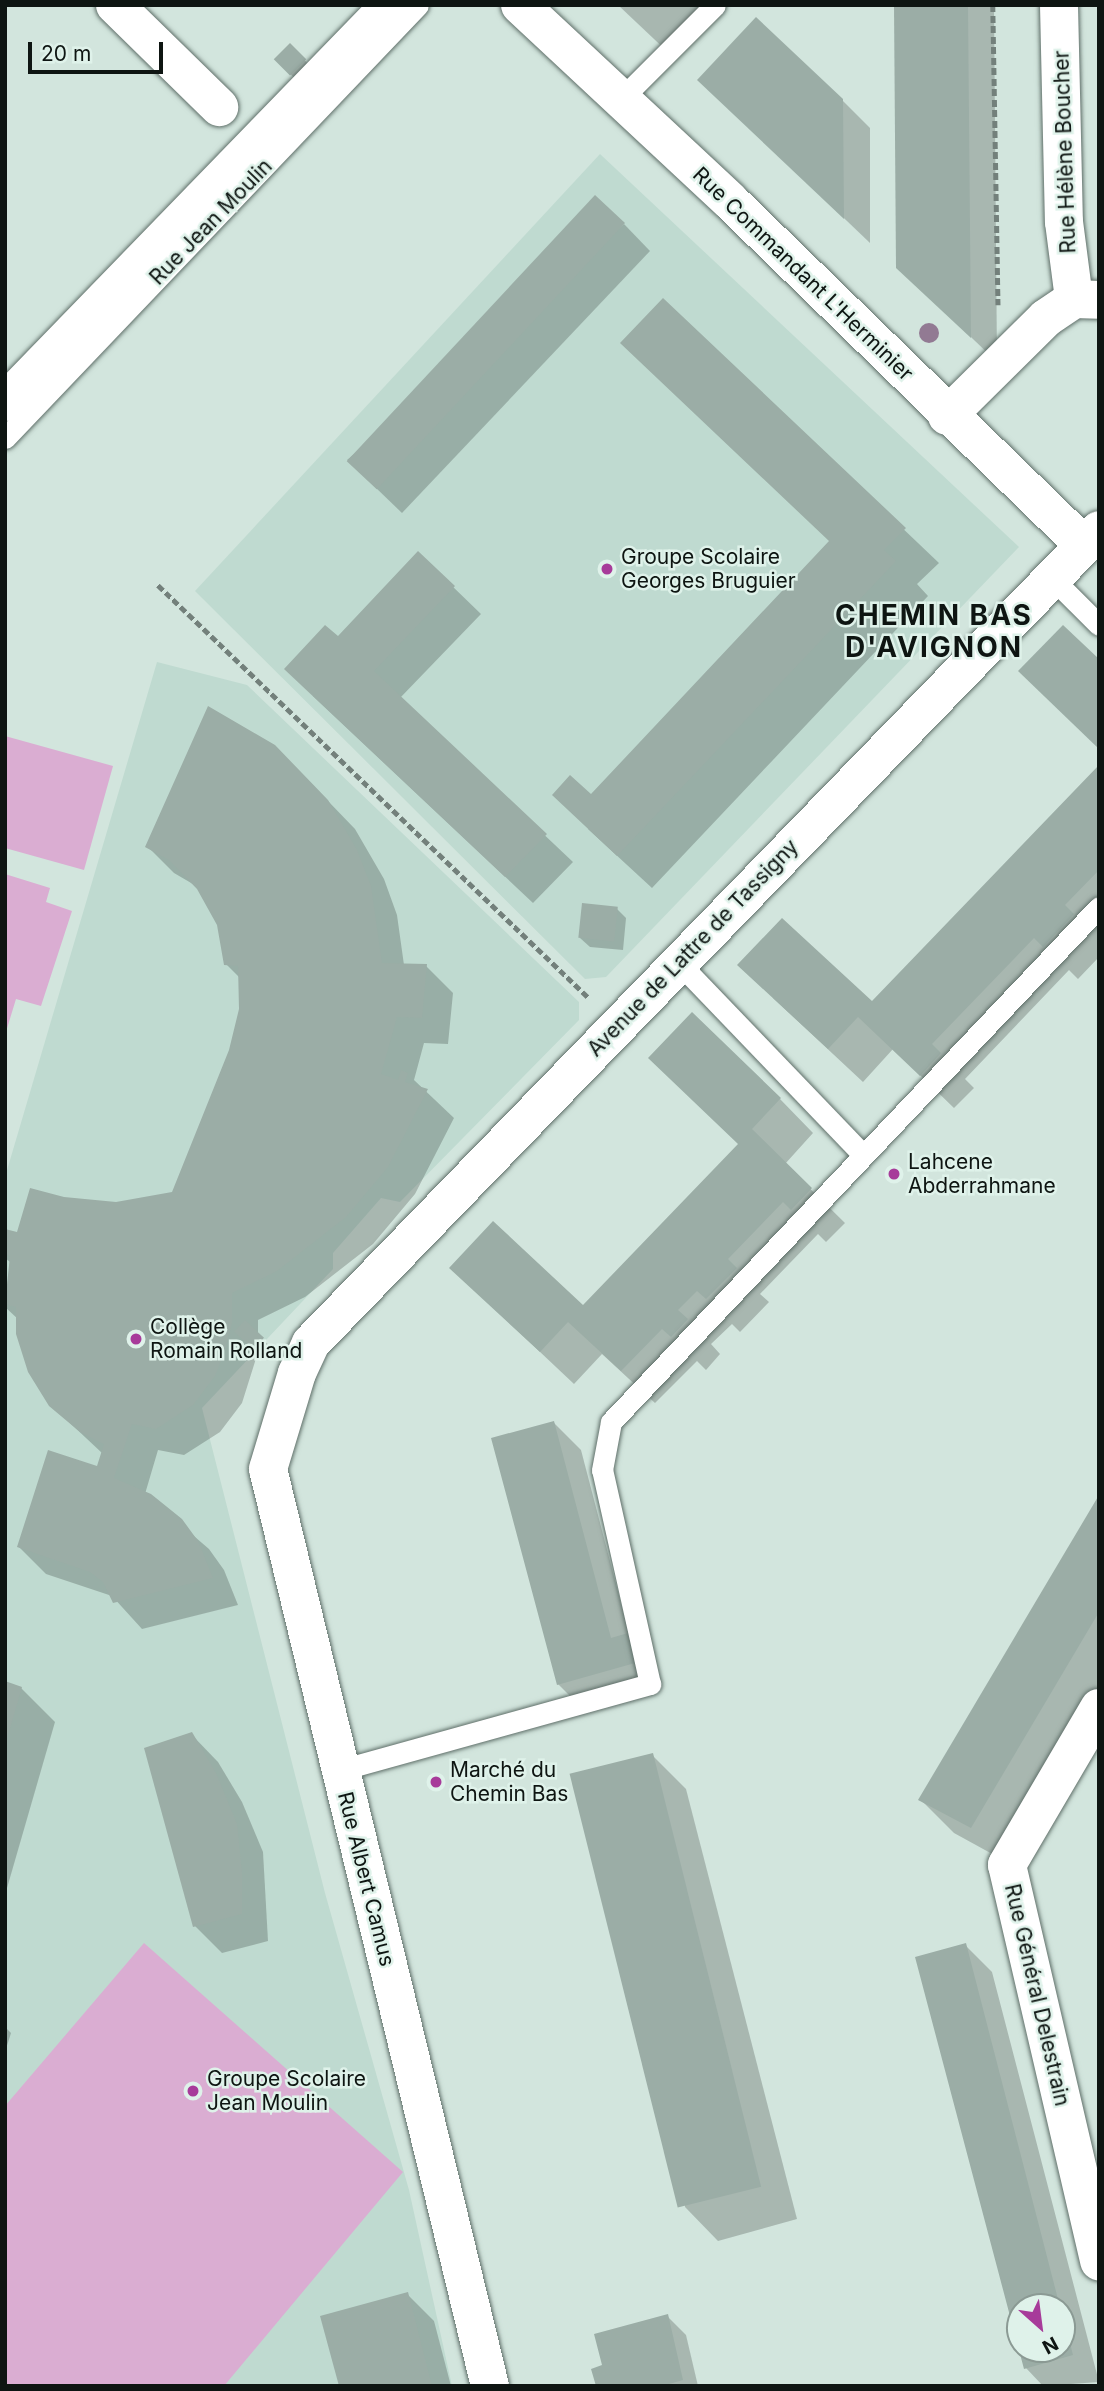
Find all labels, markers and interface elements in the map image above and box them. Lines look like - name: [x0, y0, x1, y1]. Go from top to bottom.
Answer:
- scale bar: [32, 28, 166, 72]
- text: 20 m: [41, 41, 91, 66]
- street label: Rue Hélène Boucher: [1049, 50, 1081, 254]
- street label: Rue Jean Moulin: [145, 154, 277, 290]
- street label: Rue Commandant L'Herminier: [688, 162, 918, 386]
- place label: Groupe Scolaire Georges Bruguier: [621, 544, 796, 594]
- marker: Groupe Scolaire Georges Bruguier: [599, 561, 615, 577]
- district label: CHEMIN BAS D'AVIGNON: [836, 598, 1032, 664]
- street label: Avenue de Lattre de Tassigny: [582, 834, 804, 1062]
- place label: Lahcene Abderrahmane: [908, 1149, 1056, 1199]
- marker: Lahcene Abderrahmane: [886, 1166, 902, 1182]
- place label: Collège Romain Rolland: [150, 1314, 302, 1364]
- marker: Collège Romain Rolland: [128, 1331, 144, 1347]
- place label: Marché du Chemin Bas: [450, 1757, 568, 1807]
- marker: Marché du Chemin Bas: [428, 1774, 444, 1790]
- street label: Rue Albert Camus: [332, 1789, 400, 1969]
- street label: Rue Général Delestrain: [999, 1881, 1075, 2109]
- place label: Groupe Scolaire Jean Moulin: [207, 2066, 366, 2116]
- marker: Groupe Scolaire Jean Moulin: [185, 2083, 201, 2099]
- north arrow: [1006, 2293, 1076, 2363]
- text: N: [1038, 2332, 1062, 2359]

